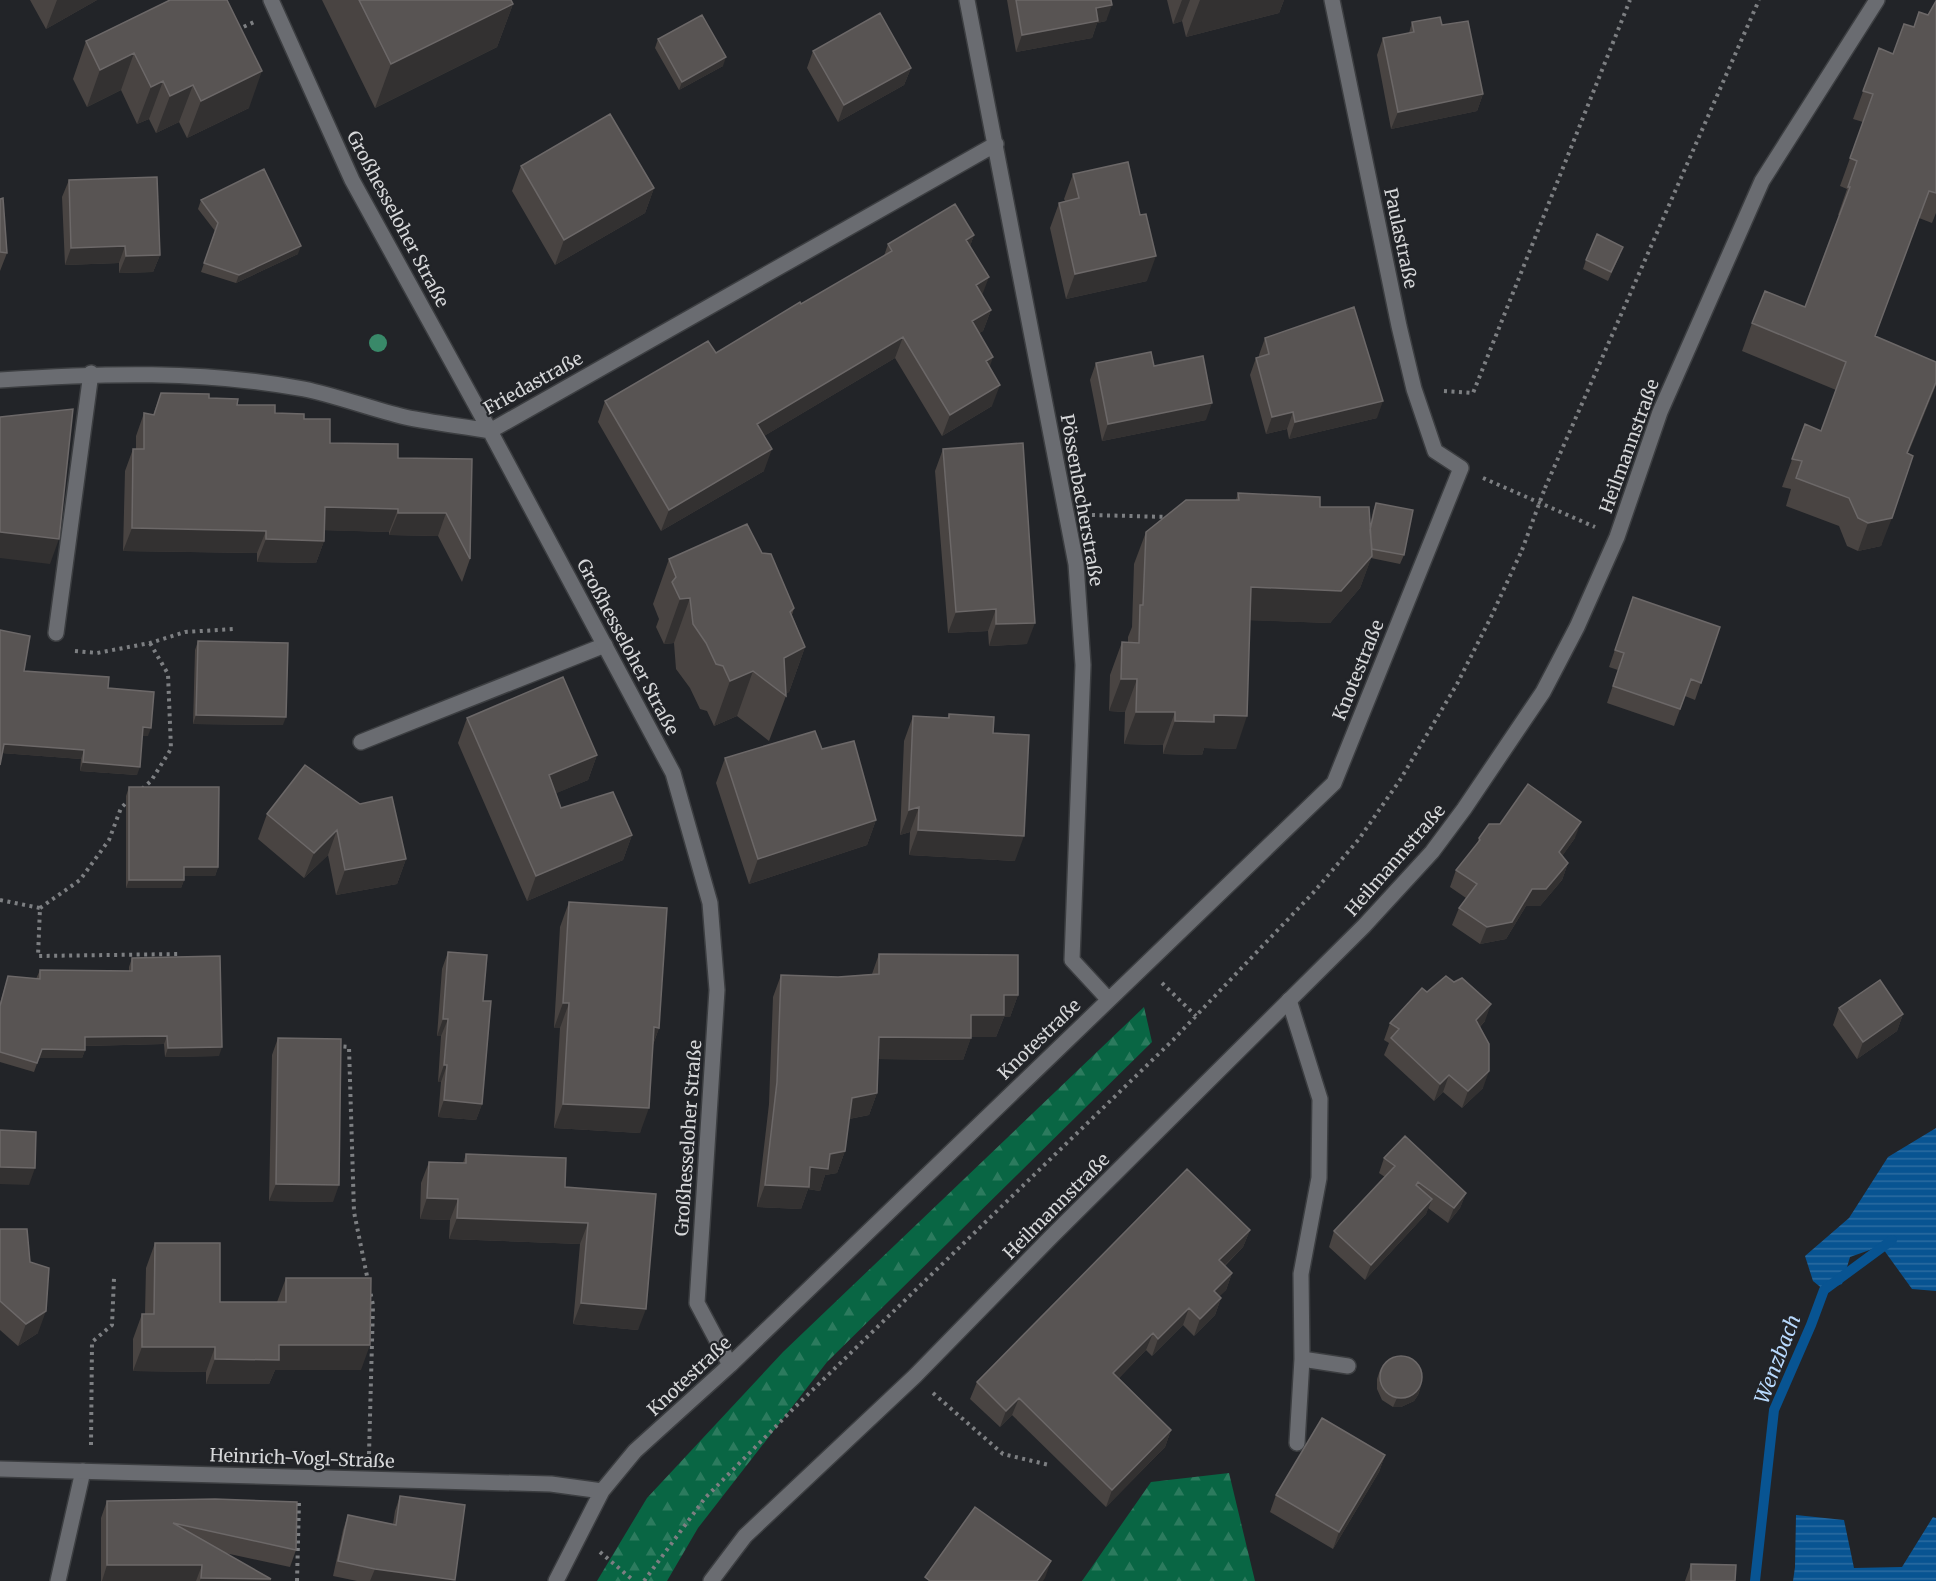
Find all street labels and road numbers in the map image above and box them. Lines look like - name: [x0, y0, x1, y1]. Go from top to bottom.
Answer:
- street label: Großhesseloher Straße: [342, 127, 454, 311]
- street label: Paulastraße: [1379, 186, 1423, 290]
- street label: Friedastraße: [479, 346, 587, 420]
- street label: Heilmannstraße: [1594, 376, 1664, 516]
- street label: Pössenbacherstraße: [1056, 412, 1108, 588]
- street label: Großhesseloher Straße: [572, 555, 684, 739]
- street label: Knotestraße: [1327, 616, 1389, 724]
- street label: Heilmannstraße: [1340, 799, 1450, 921]
- street label: Knotestraße: [993, 994, 1085, 1084]
- street label: Großhesseloher Straße: [670, 1039, 706, 1237]
- street label: Heilmannstraße: [998, 1148, 1114, 1264]
- street label: Knotestraße: [642, 1331, 736, 1421]
- street label: Heinrich-Vogl-Straße: [209, 1443, 395, 1473]

